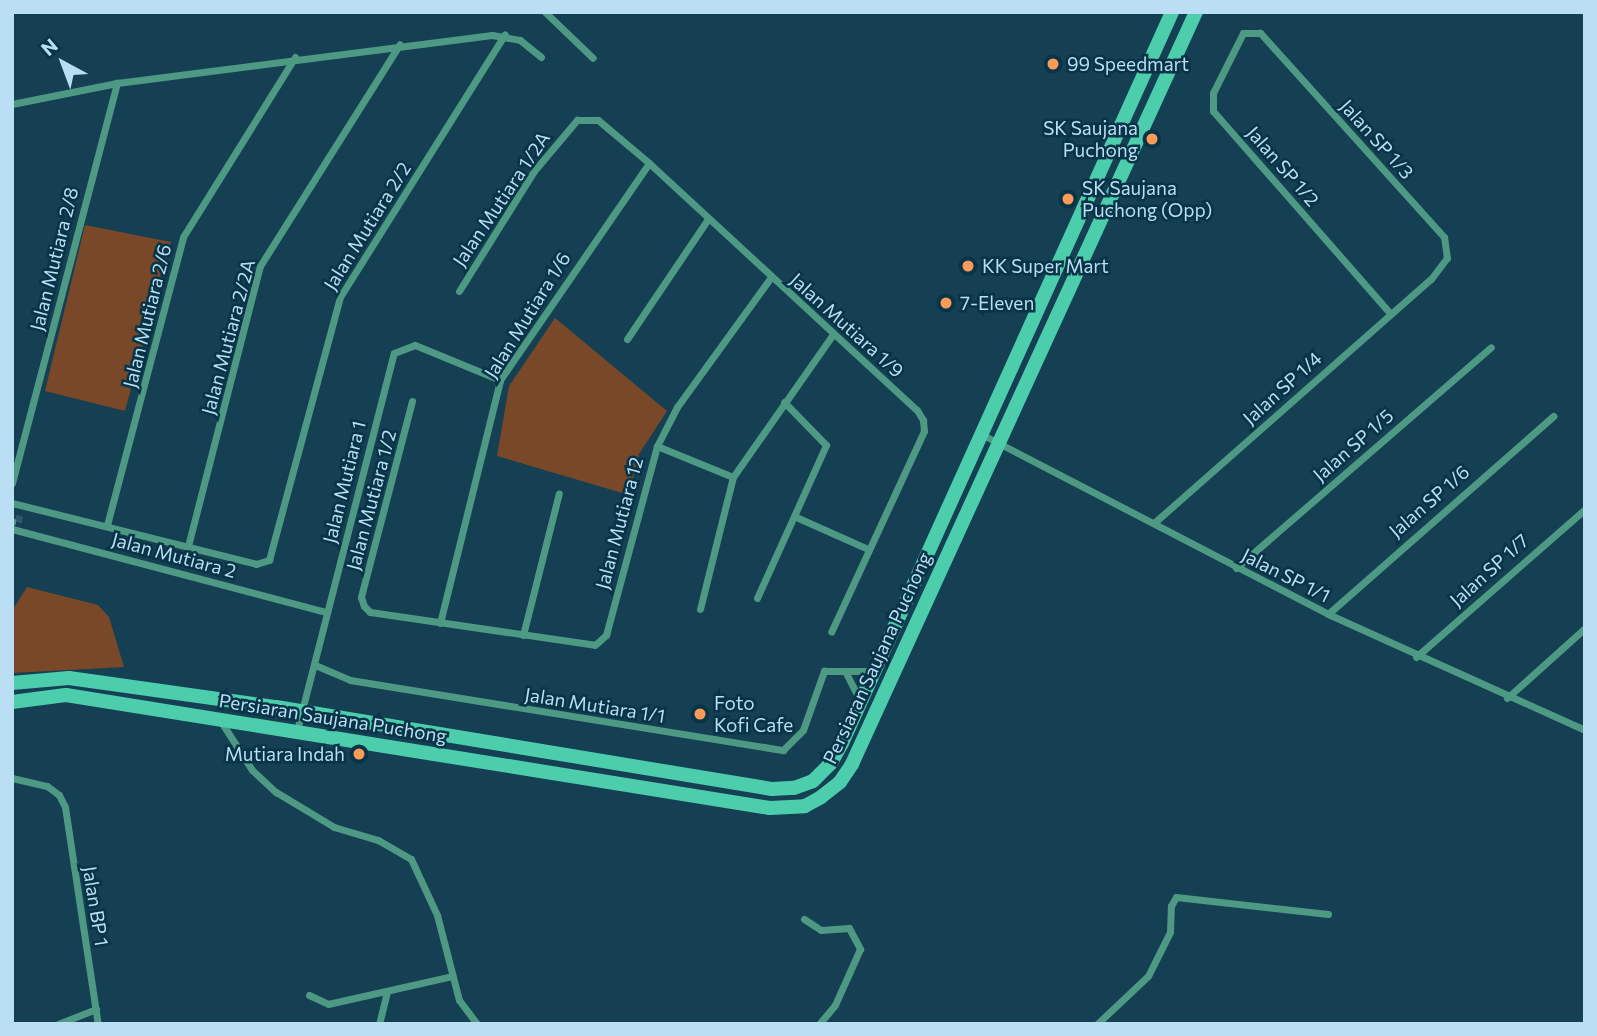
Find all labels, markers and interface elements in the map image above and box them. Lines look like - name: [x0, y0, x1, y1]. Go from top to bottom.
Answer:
- north arrow: [28, 28, 98, 98]
- text: N: [36, 33, 62, 60]
- place label: 99 Speedmart: [1067, 53, 1189, 75]
- marker: 99 Speedmart: [1045, 56, 1061, 72]
- street label: Jalan SP 1/3: [1335, 95, 1419, 183]
- place label: SK Saujana Puchong: [1043, 117, 1138, 161]
- street label: Jalan SP 1/2: [1242, 121, 1324, 211]
- street label: Jalan Mutiara 1/2A: [448, 127, 554, 271]
- marker: SK Saujana Puchong: [1144, 131, 1160, 147]
- street label: Jalan Mutiara 2/2: [318, 158, 416, 294]
- place label: SK Saujana Puchong (Opp): [1082, 177, 1212, 221]
- street label: Jalan Mutiara 2/8: [25, 185, 83, 333]
- marker: SK Saujana Puchong (Opp): [1060, 191, 1076, 207]
- street label: Jalan Mutiara 2/6: [118, 242, 176, 390]
- street label: Jalan Mutiara 1/6: [479, 248, 575, 382]
- place label: KK Super Mart: [982, 255, 1109, 277]
- street label: Jalan Mutiara 2/2A: [196, 257, 260, 417]
- marker: KK Super Mart: [960, 258, 976, 274]
- street label: Jalan Mutiara 1/9: [786, 268, 908, 382]
- place label: 7-Eleven: [960, 292, 1034, 314]
- marker: 7-Eleven: [938, 295, 954, 311]
- street label: Jalan SP 1/4: [1238, 347, 1326, 429]
- street label: Jalan SP 1/5: [1308, 404, 1398, 486]
- street label: Jalan Mutiara 1: [318, 418, 370, 546]
- street label: Jalan Mutiara 1/2: [341, 427, 401, 573]
- street label: Jalan Mutiara 12: [590, 454, 648, 592]
- street label: Jalan SP 1/6: [1384, 460, 1474, 542]
- street label: Jalan Mutiara 2: [109, 527, 239, 583]
- street label: Jalan SP 1/7: [1445, 529, 1533, 611]
- street label: Jalan SP 1/1: [1238, 543, 1334, 607]
- street label: Persiaran Saujana Puchong: [818, 549, 936, 767]
- street label: Jalan Mutiara 1/1: [523, 683, 667, 727]
- street label: Persiaran Saujana Puchong: [217, 689, 449, 747]
- place label: Foto Kofi Cafe: [714, 692, 793, 736]
- marker: Foto Kofi Cafe: [692, 706, 708, 722]
- place label: Mutiara Indah: [225, 743, 345, 765]
- marker: Mutiara Indah: [351, 746, 367, 762]
- street label: Jalan BP 1: [78, 864, 114, 948]

